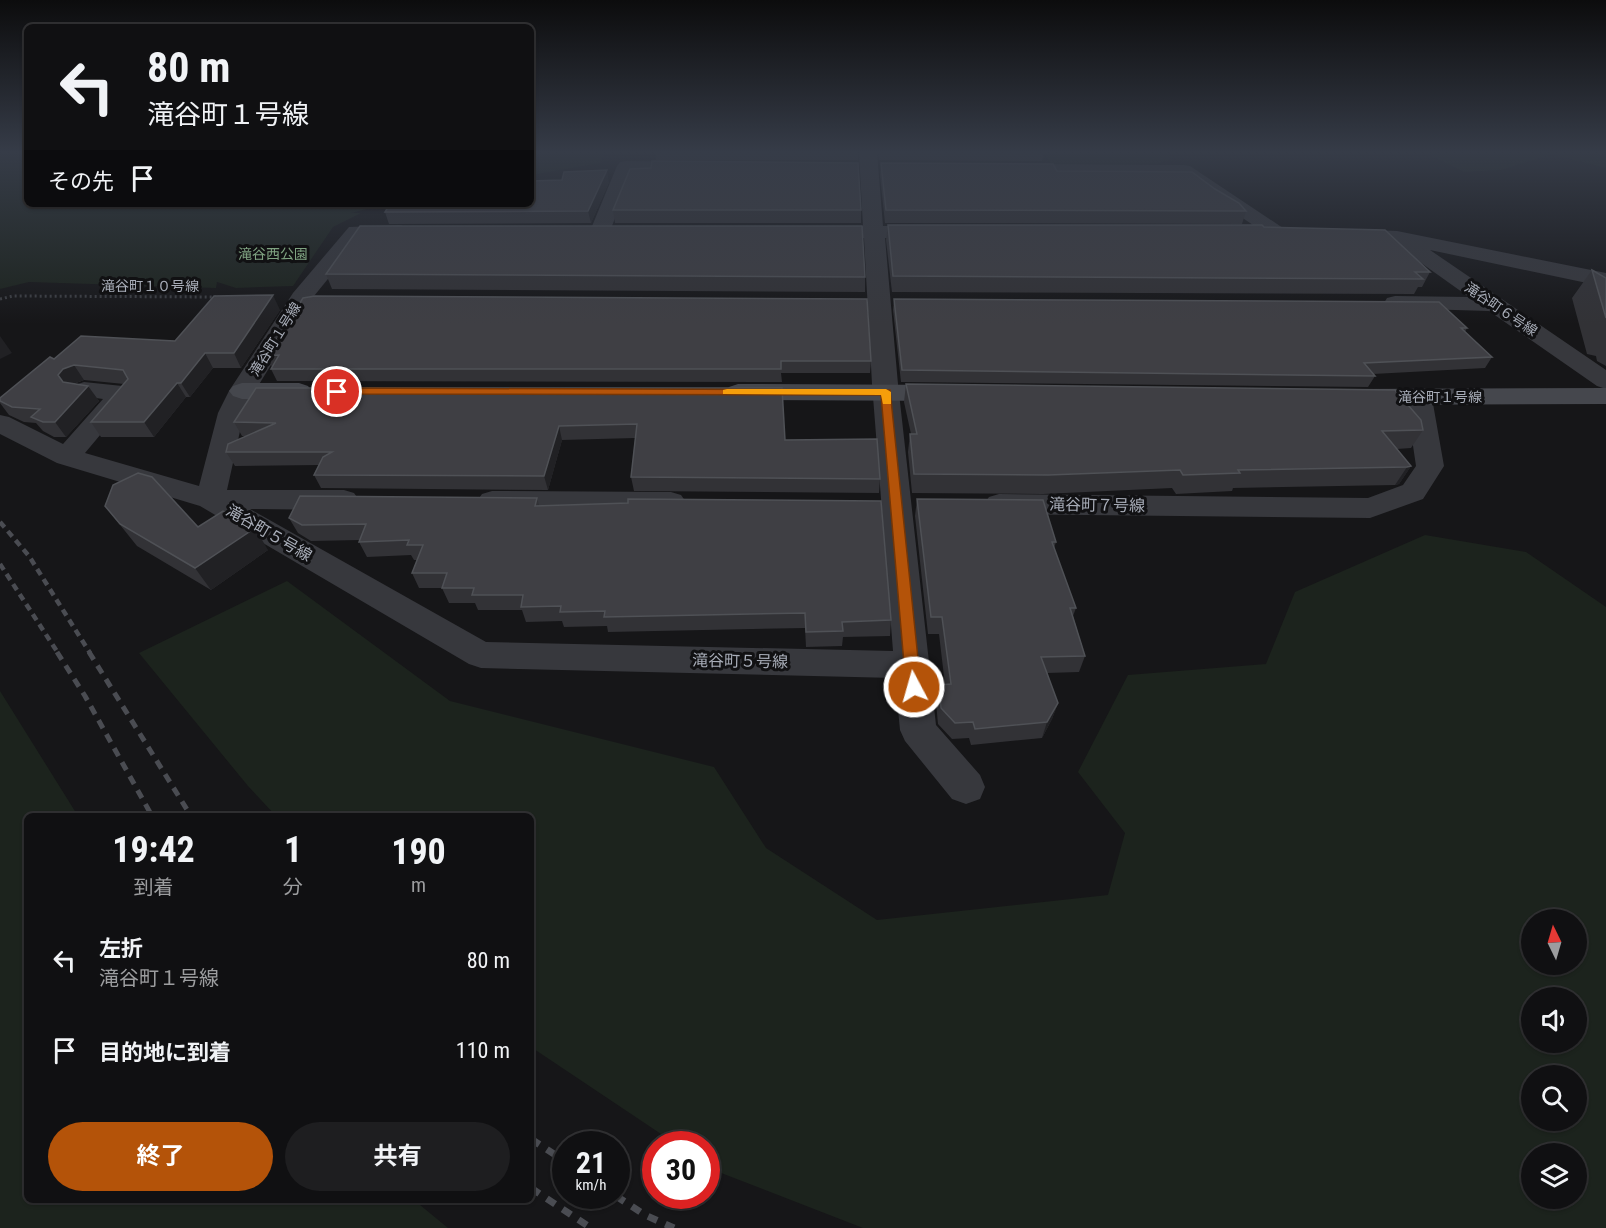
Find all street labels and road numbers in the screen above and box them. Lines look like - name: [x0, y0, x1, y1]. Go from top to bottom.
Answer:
- street label: 滝谷町１０号線: [101, 278, 199, 294]
- street label: 滝谷町６号線: [1462, 279, 1540, 339]
- street label: 滝谷町１号線: [246, 299, 304, 379]
- street label: 滝谷町１号線: [1398, 389, 1482, 405]
- street label: 滝谷町７号線: [1049, 495, 1145, 515]
- street label: 滝谷町５号線: [223, 501, 315, 565]
- street label: 滝谷町５号線: [692, 651, 788, 671]

